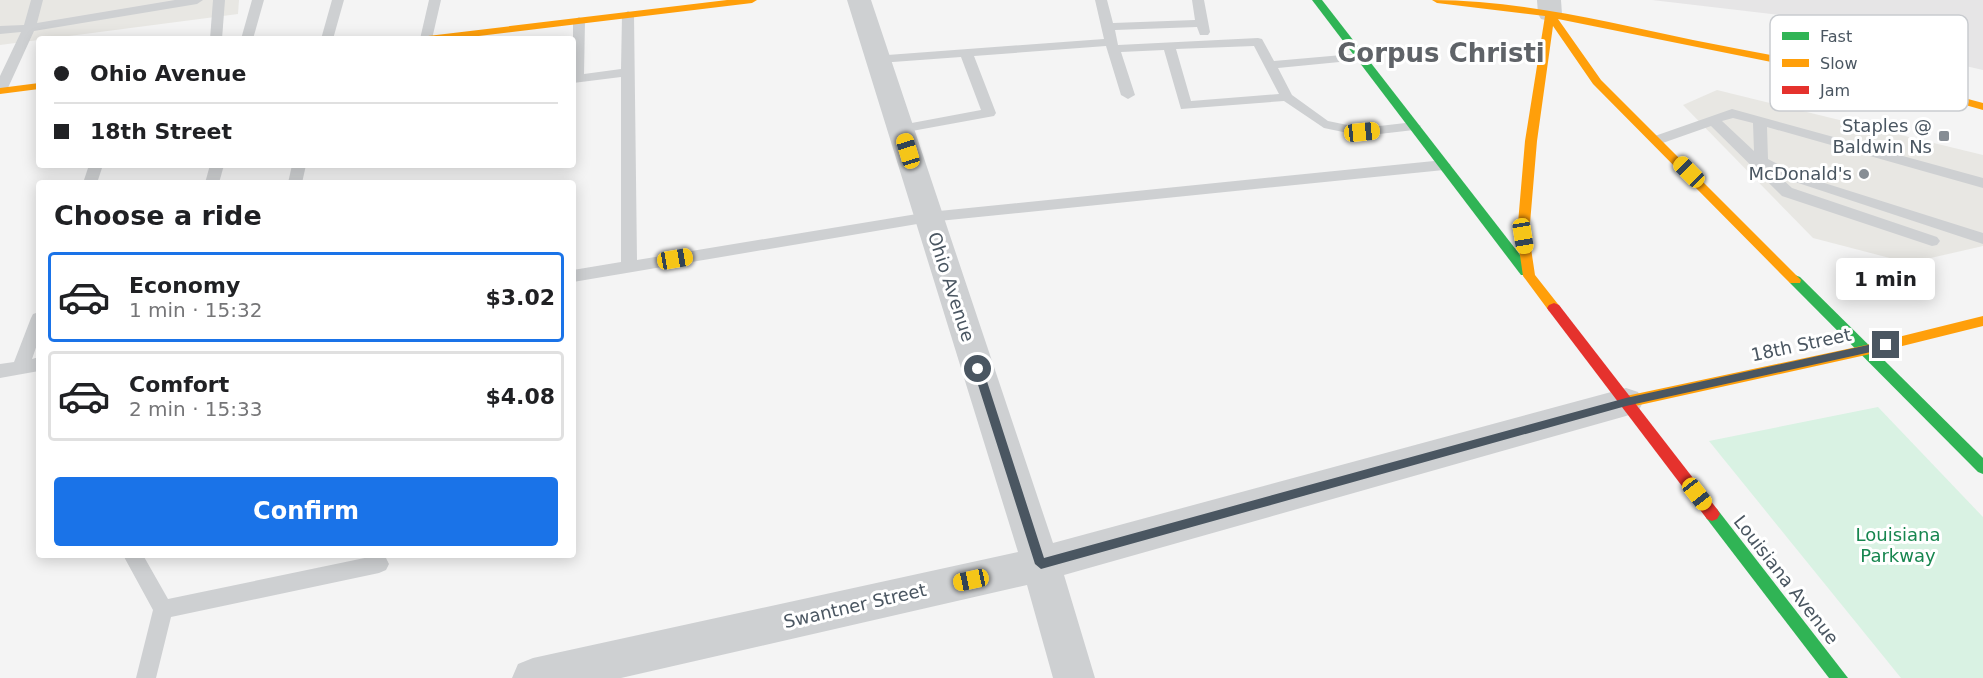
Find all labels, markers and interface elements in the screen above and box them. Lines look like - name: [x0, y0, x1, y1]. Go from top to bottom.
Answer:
- legend: [1770, 15, 1968, 111]
- text: Fast: [1820, 27, 1852, 46]
- district label: Corpus Christi: [1337, 38, 1545, 68]
- text: Slow: [1820, 54, 1857, 73]
- text: Ohio Avenue: [90, 61, 246, 86]
- text: Jam: [1819, 81, 1850, 100]
- place label: Staples @ Baldwin Ns: [1832, 115, 1932, 157]
- text: 18th Street: [90, 119, 232, 144]
- car: [1343, 121, 1381, 143]
- marker: Staples @ Baldwin Ns: [1937, 129, 1951, 143]
- car: [894, 131, 922, 171]
- car: [1670, 153, 1708, 191]
- place label: McDonald's: [1749, 163, 1852, 184]
- marker: McDonald's: [1857, 167, 1871, 181]
- text: Choose a ride: [54, 200, 262, 231]
- car: [1511, 217, 1535, 255]
- street label: Ohio Avenue: [924, 229, 979, 344]
- car: [656, 247, 694, 271]
- callout: 1 min: [1836, 258, 1936, 300]
- text: 1 min: [1854, 267, 1917, 291]
- icon: car: [57, 270, 111, 324]
- text: Economy: [129, 273, 240, 298]
- text: $3.02: [485, 285, 555, 310]
- text: 1 min · 15:32: [129, 298, 263, 322]
- street label: 18th Street: [1749, 324, 1853, 365]
- route end: [1872, 331, 1899, 358]
- route start: [964, 355, 991, 382]
- icon: car: [57, 369, 111, 423]
- text: Comfort: [129, 372, 229, 397]
- text: $4.08: [485, 384, 555, 409]
- text: 2 min · 15:33: [129, 397, 263, 421]
- car: [1679, 474, 1715, 514]
- button: Confirm: [54, 477, 558, 546]
- street label: Louisiana Avenue: [1730, 511, 1843, 648]
- park label: Louisiana Parkway: [1856, 524, 1940, 566]
- car: [952, 567, 990, 593]
- street label: Swantner Street: [781, 579, 928, 632]

